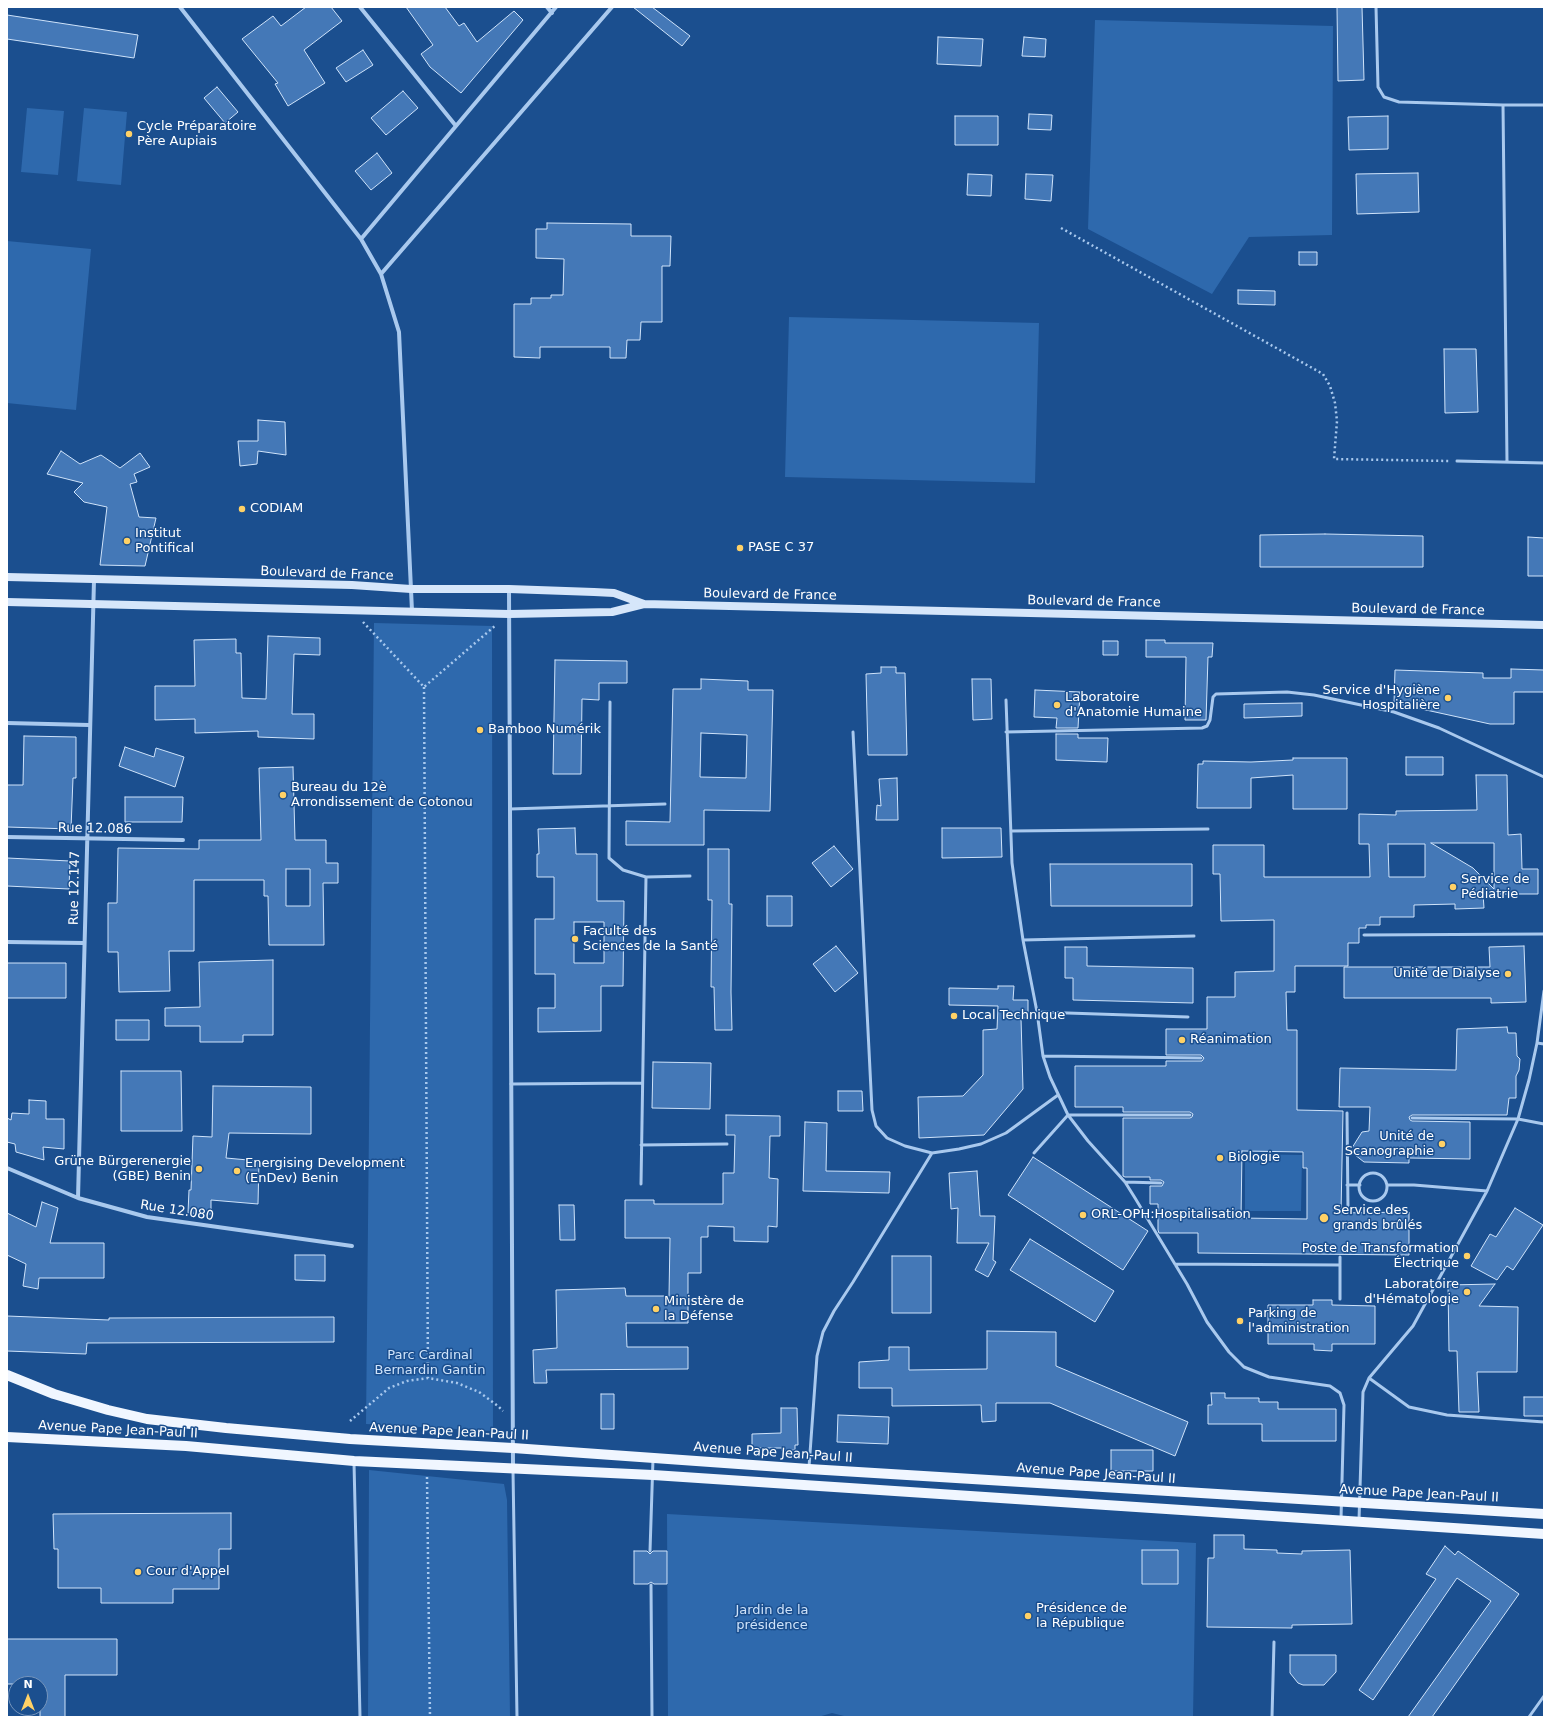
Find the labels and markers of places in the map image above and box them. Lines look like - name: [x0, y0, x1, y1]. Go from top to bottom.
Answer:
- place label: Cycle Préparatoire Père Aupiais: [137, 119, 257, 150]
- marker: Cycle Préparatoire Père Aupiais: [124, 129, 134, 139]
- place label: CODIAM: [250, 501, 303, 517]
- marker: CODIAM: [237, 504, 247, 514]
- place label: Institut Pontifical: [135, 526, 194, 557]
- marker: Institut Pontifical: [122, 536, 132, 546]
- place label: PASE C 37: [748, 540, 814, 556]
- marker: PASE C 37: [735, 543, 745, 553]
- place label: Service d'Hygiène Hospitalière: [1322, 683, 1440, 714]
- place label: Laboratoire d'Anatomie Humaine: [1065, 690, 1202, 721]
- marker: Service d'Hygiène Hospitalière: [1443, 693, 1453, 703]
- marker: Laboratoire d'Anatomie Humaine: [1052, 700, 1062, 710]
- place label: Bamboo Numérik: [488, 722, 601, 738]
- marker: Bamboo Numérik: [475, 725, 485, 735]
- place label: Bureau du 12è Arrondissement de Cotonou: [291, 780, 473, 811]
- marker: Bureau du 12è Arrondissement de Cotonou: [278, 790, 288, 800]
- place label: Service de Pédiatrie: [1461, 872, 1529, 903]
- marker: Service de Pédiatrie: [1448, 882, 1458, 892]
- place label: Faculté des Sciences de la Santé: [583, 924, 718, 955]
- marker: Faculté des Sciences de la Santé: [570, 934, 580, 944]
- place label: Unité de Dialyse: [1393, 966, 1500, 982]
- marker: Unité de Dialyse: [1503, 969, 1513, 979]
- place label: Local Technique: [962, 1008, 1065, 1024]
- marker: Local Technique: [949, 1011, 959, 1021]
- place label: Réanimation: [1190, 1032, 1272, 1048]
- marker: Réanimation: [1177, 1035, 1187, 1045]
- place label: Unité de Scanographie: [1345, 1129, 1434, 1160]
- marker: Unité de Scanographie: [1437, 1139, 1447, 1149]
- place label: Biologie: [1228, 1150, 1280, 1166]
- marker: Biologie: [1215, 1153, 1225, 1163]
- place label: Grüne Bürgerenergie (GBE) Benin: [54, 1154, 191, 1185]
- place label: Energising Development (EnDev) Benin: [245, 1156, 405, 1187]
- marker: Grüne Bürgerenergie (GBE) Benin: [194, 1164, 204, 1174]
- marker: Energising Development (EnDev) Benin: [232, 1166, 242, 1176]
- place label: Service des grands brûlés: [1333, 1203, 1422, 1234]
- place label: ORL-OPH:Hospitalisation: [1091, 1207, 1251, 1223]
- marker: ORL-OPH:Hospitalisation: [1078, 1210, 1088, 1220]
- marker: Service des grands brûlés: [1318, 1212, 1330, 1224]
- place label: Poste de Transformation Électrique: [1302, 1241, 1459, 1272]
- marker: Poste de Transformation Électrique: [1462, 1251, 1472, 1261]
- place label: Laboratoire d'Hématologie: [1364, 1277, 1459, 1308]
- marker: Laboratoire d'Hématologie: [1462, 1287, 1472, 1297]
- place label: Ministère de la Défense: [664, 1294, 744, 1325]
- marker: Ministère de la Défense: [651, 1304, 661, 1314]
- place label: Parking de l'administration: [1248, 1306, 1350, 1337]
- marker: Parking de l'administration: [1235, 1316, 1245, 1326]
- place label: Cour d'Appel: [146, 1564, 230, 1580]
- marker: Cour d'Appel: [133, 1567, 143, 1577]
- place label: Présidence de la République: [1036, 1601, 1127, 1632]
- marker: Présidence de la République: [1023, 1611, 1033, 1621]

